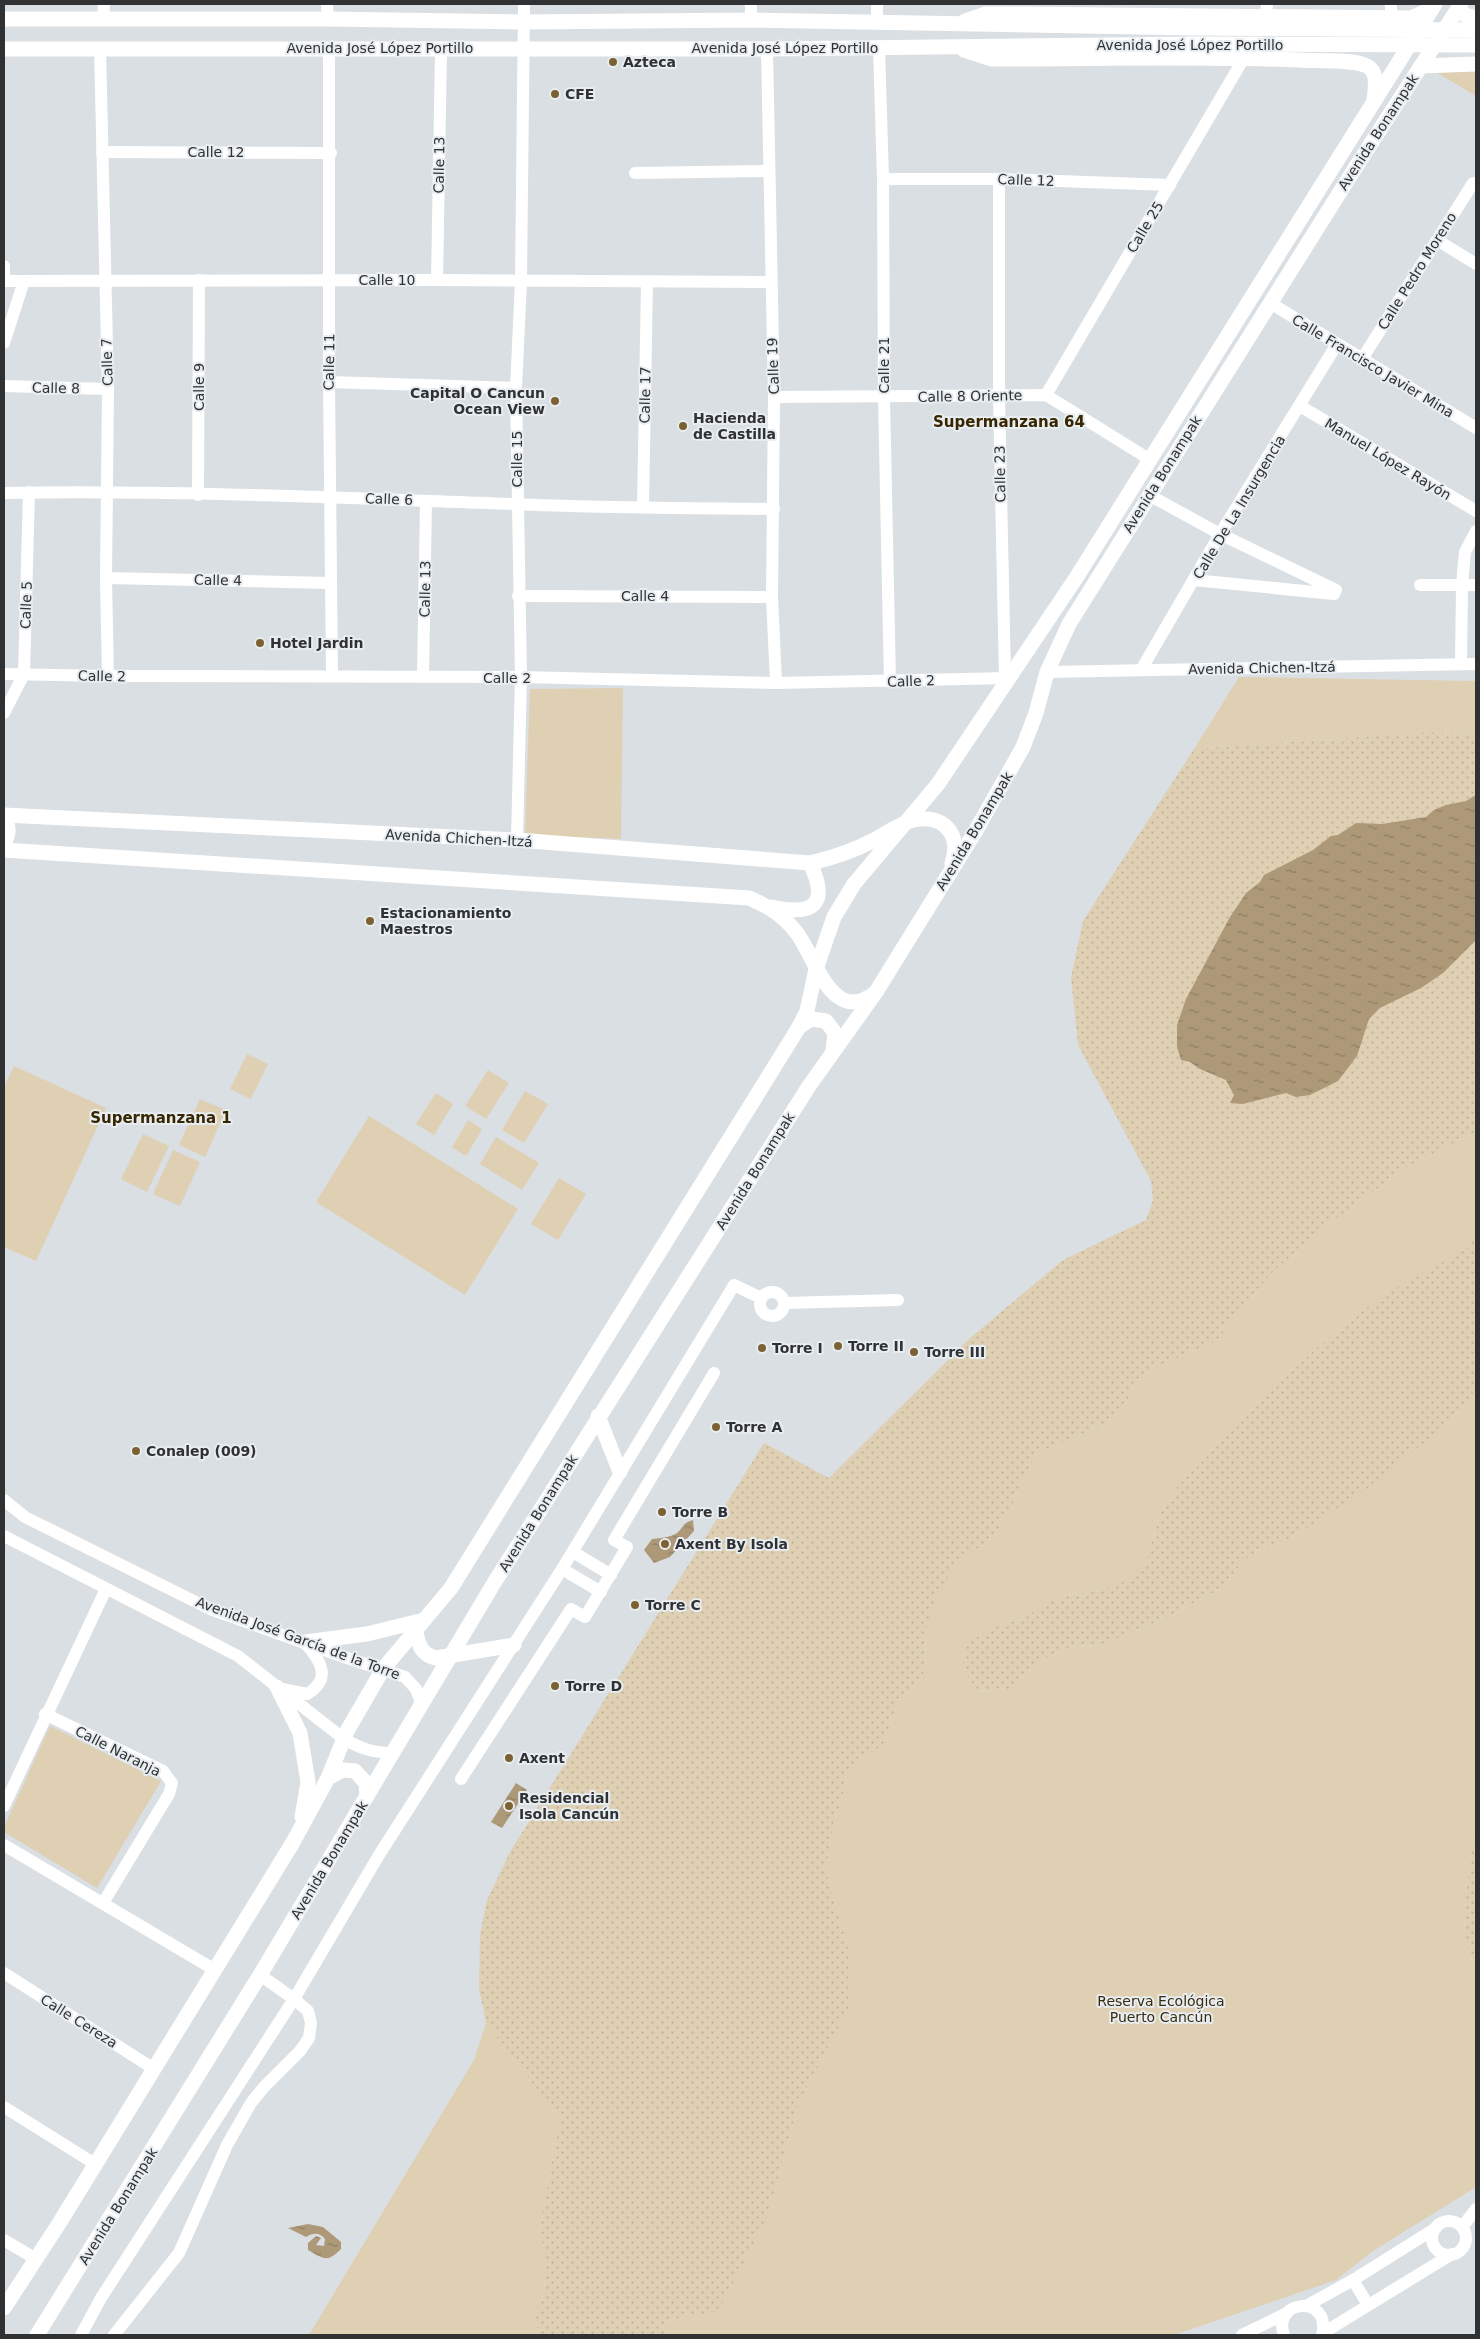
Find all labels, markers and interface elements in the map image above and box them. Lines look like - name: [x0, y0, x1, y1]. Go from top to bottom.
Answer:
- street label: Avenida José López Portillo: [1097, 37, 1283, 53]
- street label: Avenida José López Portillo: [287, 40, 473, 56]
- street label: Avenida José López Portillo: [692, 40, 878, 56]
- place label: Azteca: [623, 54, 676, 70]
- marker: Azteca: [607, 56, 619, 68]
- street label: Avenida Bonampak: [1334, 70, 1422, 193]
- place label: CFE: [565, 86, 594, 102]
- marker: CFE: [549, 88, 561, 100]
- street label: Calle 13: [431, 136, 447, 194]
- street label: Calle 12: [187, 144, 245, 160]
- street label: Calle 12: [997, 171, 1055, 189]
- street label: Calle 25: [1123, 198, 1167, 256]
- street label: Calle Pedro Moreno: [1374, 209, 1460, 333]
- street label: Calle 10: [358, 272, 416, 288]
- street label: Calle Francisco Javier Mina: [1289, 311, 1457, 421]
- street label: Calle 11: [321, 333, 337, 391]
- street label: Calle 21: [876, 336, 892, 394]
- street label: Calle 19: [764, 337, 782, 395]
- street label: Calle 7: [98, 338, 116, 386]
- street label: Calle 9: [191, 363, 207, 411]
- street label: Calle 17: [637, 366, 653, 424]
- street label: Calle 8: [32, 380, 80, 396]
- place label: Capital O Cancun Ocean View: [410, 385, 545, 417]
- street label: Calle 8 Oriente: [917, 387, 1023, 405]
- marker: Capital O Cancun Ocean View: [549, 395, 561, 407]
- place label: Hacienda de Castilla: [693, 410, 776, 442]
- street label: Avenida Bonampak: [1119, 412, 1205, 536]
- district label: Supermanzana 64: [933, 413, 1085, 431]
- street label: Manuel López Rayón: [1322, 415, 1454, 503]
- marker: Hacienda de Castilla: [677, 420, 689, 432]
- street label: Calle 15: [509, 430, 525, 488]
- street label: Calle De La Insurgencia: [1190, 432, 1288, 582]
- street label: Calle 23: [992, 445, 1008, 503]
- street label: Calle 6: [365, 490, 413, 508]
- street label: Calle 13: [417, 560, 433, 618]
- street label: Calle 4: [194, 572, 242, 588]
- street label: Calle 5: [17, 581, 35, 629]
- street label: Calle 4: [621, 588, 669, 604]
- place label: Hotel Jardin: [270, 635, 364, 651]
- marker: Hotel Jardin: [254, 637, 266, 649]
- street label: Avenida Chichen-Itzá: [1188, 659, 1336, 677]
- street label: Calle 2: [78, 668, 126, 684]
- street label: Calle 2: [483, 670, 531, 686]
- street label: Calle 2: [887, 672, 935, 690]
- street label: Avenida Bonampak: [932, 768, 1016, 893]
- street label: Avenida Chichen-Itzá: [385, 826, 533, 850]
- place label: Estacionamiento Maestros: [380, 905, 512, 937]
- marker: Estacionamiento Maestros: [364, 915, 376, 927]
- district label: Supermanzana 1: [90, 1109, 232, 1127]
- street label: Avenida Bonampak: [712, 1109, 798, 1233]
- place label: Torre II: [848, 1338, 904, 1354]
- place label: Torre I: [772, 1340, 823, 1356]
- marker: Torre II: [832, 1340, 844, 1352]
- marker: Torre I: [756, 1342, 768, 1354]
- place label: Torre III: [924, 1344, 985, 1360]
- marker: Torre III: [908, 1346, 920, 1358]
- place label: Torre A: [726, 1419, 782, 1435]
- marker: Torre A: [710, 1421, 722, 1433]
- place label: Conalep (009): [146, 1443, 257, 1459]
- marker: Conalep (009): [130, 1445, 142, 1457]
- street label: Avenida Bonampak: [495, 1451, 581, 1575]
- place label: Torre B: [672, 1504, 728, 1520]
- marker: Torre B: [656, 1506, 668, 1518]
- place label: Axent By Isola: [675, 1536, 788, 1552]
- marker: Axent By Isola: [659, 1538, 671, 1550]
- street label: Avenida José García de la Torre: [194, 1594, 402, 1682]
- place label: Torre C: [645, 1597, 701, 1613]
- marker: Torre C: [629, 1599, 641, 1611]
- place label: Torre D: [565, 1678, 622, 1694]
- marker: Torre D: [549, 1680, 561, 1692]
- street label: Calle Naranja: [73, 1723, 163, 1779]
- place label: Axent: [519, 1750, 565, 1766]
- marker: Axent: [503, 1752, 515, 1764]
- place label: Residencial Isola Cancún: [519, 1790, 619, 1822]
- street label: Avenida Bonampak: [287, 1797, 371, 1922]
- marker: Residencial Isola Cancún: [503, 1800, 515, 1812]
- street label: Calle Cereza: [38, 1991, 120, 2051]
- park label: Reserva Ecológica Puerto Cancún: [1097, 1993, 1225, 2025]
- street label: Avenida Bonampak: [75, 2144, 161, 2268]

